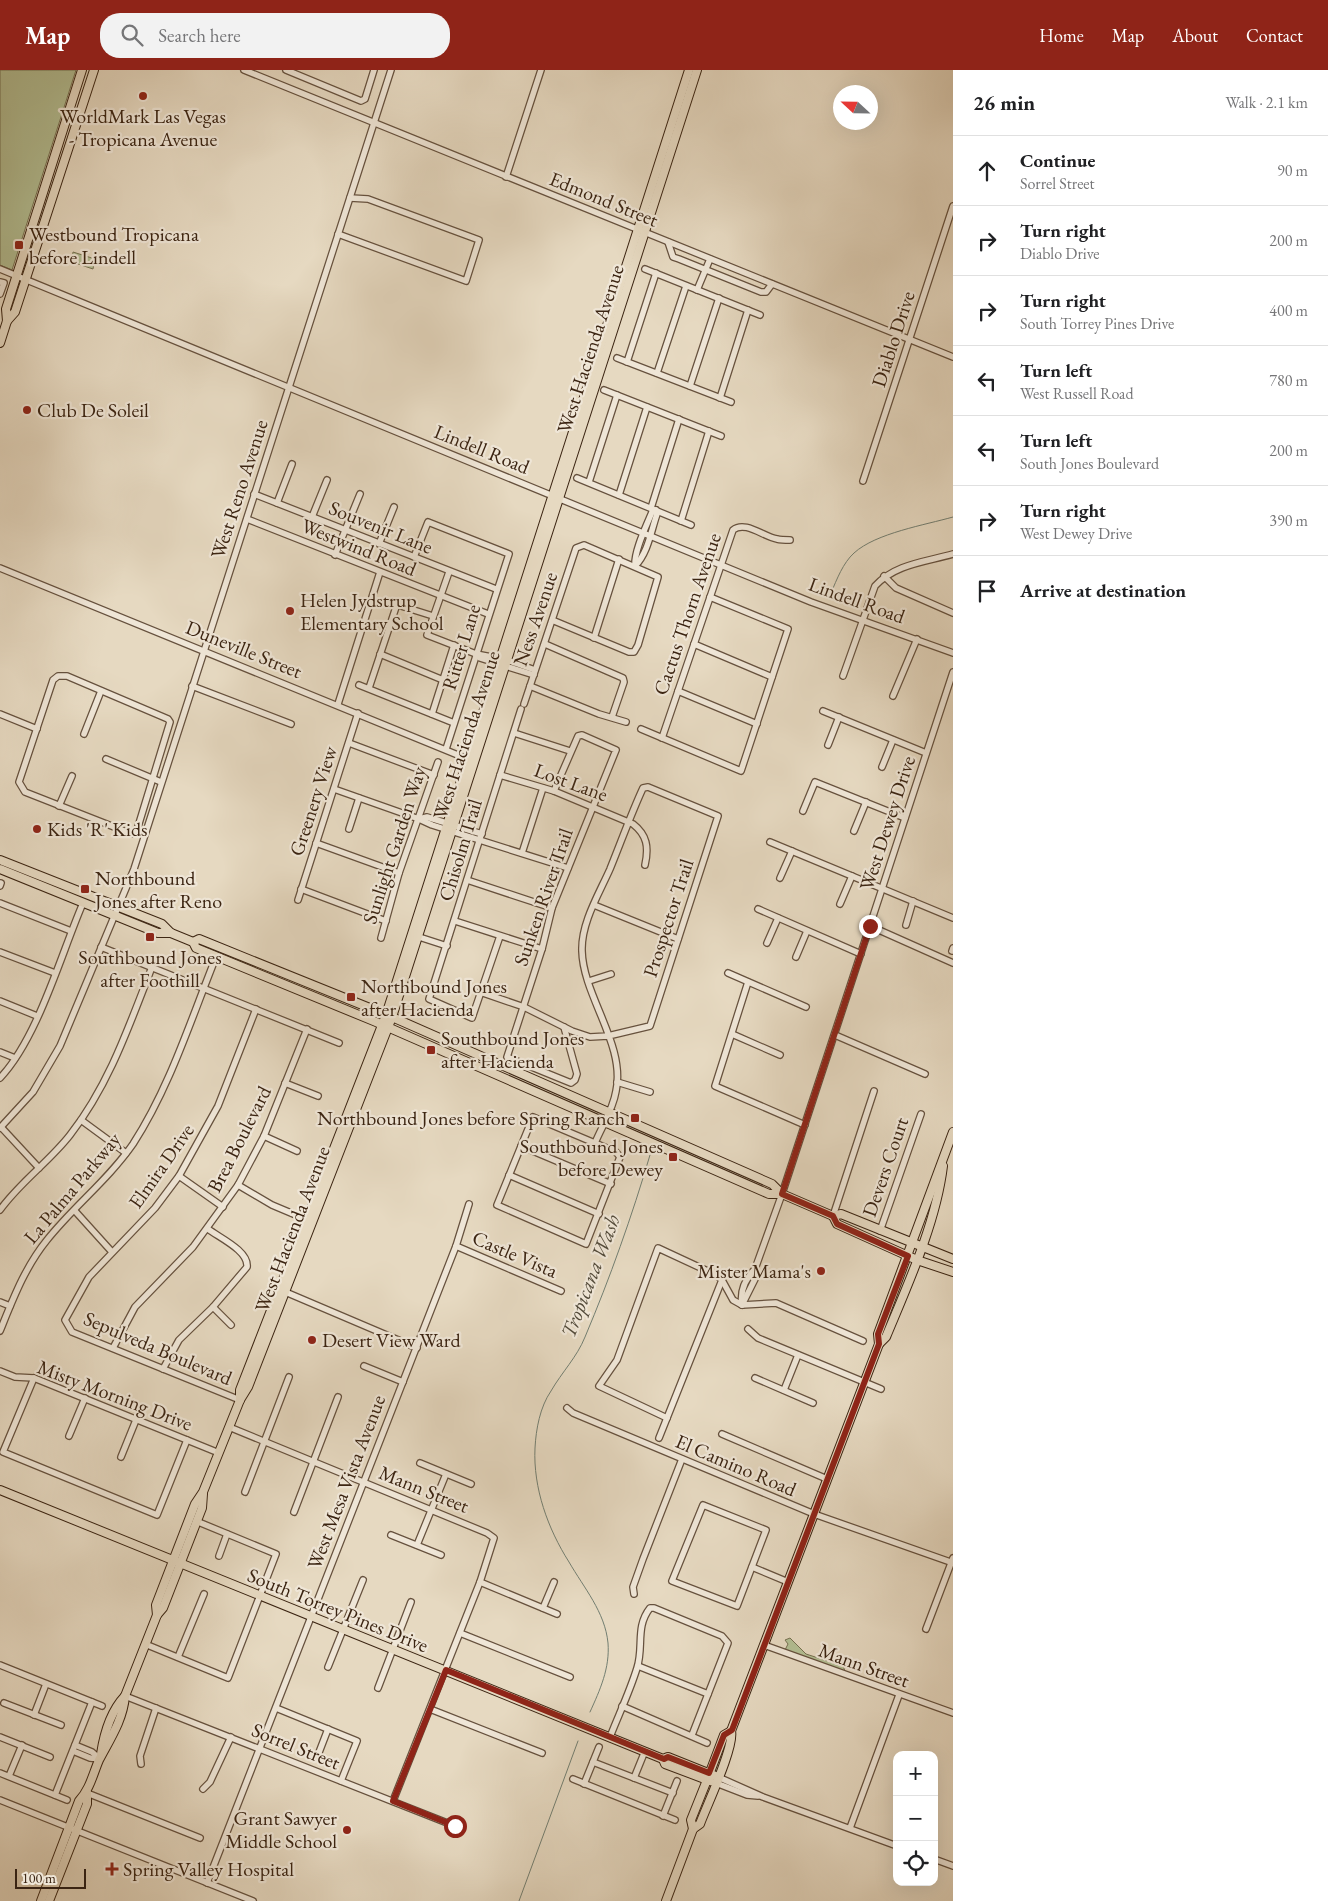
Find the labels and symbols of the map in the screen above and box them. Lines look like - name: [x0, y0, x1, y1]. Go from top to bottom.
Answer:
- north arrow: [833, 85, 878, 130]
- marker: WorldMark Las Vegas - Tropicana Avenue: [137, 90, 149, 102]
- place label: WorldMark Las Vegas - Tropicana Avenue: [60, 103, 226, 152]
- street label: Edmond Street: [546, 165, 663, 233]
- place label: Westbound Tropicana before Lindell: [29, 221, 199, 270]
- marker: Westbound Tropicana before Lindell: [13, 239, 25, 251]
- street label: West Hacienda Avenue: [550, 261, 630, 437]
- street label: Diablo Drive: [865, 288, 921, 390]
- place label: Club De Soleil: [37, 397, 149, 423]
- marker: Club De Soleil: [21, 404, 33, 416]
- street label: West Reno Avenue: [204, 416, 274, 562]
- street label: Lindell Road: [431, 418, 534, 480]
- street label: Souvenir Lane: [325, 494, 437, 560]
- street label: Westwind Road: [298, 512, 421, 582]
- street label: Cactus Thorn Avenue: [647, 529, 727, 699]
- street label: Ness Avenue: [507, 568, 563, 670]
- street label: Lindell Road: [805, 571, 909, 630]
- place label: Helen Jydstrup Elementary School: [300, 587, 444, 636]
- street label: Ritter Lane: [436, 601, 486, 693]
- marker: Helen Jydstrup Elementary School: [284, 605, 296, 617]
- street label: Duneville Street: [182, 614, 307, 684]
- street label: West Hacienda Avenue: [426, 647, 506, 823]
- street label: Greenery View: [283, 743, 343, 859]
- street label: West Dewey Drive: [853, 752, 921, 894]
- street label: Lost Lane: [531, 757, 612, 807]
- street label: Sunlight Garden Way: [356, 763, 432, 927]
- street label: Chisolm Trail: [432, 796, 488, 904]
- place label: Kids 'R' Kids: [47, 816, 147, 842]
- marker: Kids 'R' Kids: [31, 823, 43, 835]
- street label: Sunken River Trail: [507, 825, 579, 969]
- street label: Prospector Trail: [637, 855, 699, 980]
- place label: Northbound Jones after Reno: [93, 865, 222, 914]
- marker: Northbound Jones after Reno: [79, 883, 91, 895]
- route end: [859, 915, 882, 938]
- marker: Southbound Jones after Foothill: [144, 931, 156, 943]
- place label: Southbound Jones after Foothill: [78, 944, 222, 993]
- place label: Northbound Jones after Hacienda: [361, 973, 507, 1022]
- marker: Northbound Jones after Hacienda: [345, 991, 357, 1003]
- place label: Southbound Jones after Hacienda: [441, 1025, 584, 1074]
- marker: Southbound Jones after Hacienda: [425, 1044, 437, 1056]
- street label: Brea Boulevard: [201, 1081, 277, 1197]
- place label: Northbound Jones before Spring Ranch: [317, 1105, 625, 1131]
- marker: Northbound Jones before Spring Ranch: [629, 1112, 641, 1124]
- street label: Devers Court: [856, 1113, 914, 1220]
- street label: Elmira Drive: [122, 1118, 200, 1214]
- street label: La Palma Parkway: [18, 1127, 126, 1249]
- place label: Southbound Jones before Dewey: [520, 1133, 663, 1182]
- street label: West Hacienda Avenue: [248, 1142, 336, 1316]
- marker: Southbound Jones before Dewey: [667, 1151, 679, 1163]
- water label: Tropicana Wash: [554, 1211, 626, 1341]
- street label: Castle Vista: [468, 1224, 562, 1284]
- place label: Mister Mama's: [697, 1258, 811, 1284]
- marker: Mister Mama's: [815, 1265, 827, 1277]
- street label: Sepulveda Boulevard: [80, 1305, 237, 1391]
- place label: Desert View Ward: [322, 1327, 462, 1353]
- marker: Desert View Ward: [306, 1334, 318, 1346]
- street label: Misty Morning Drive: [34, 1353, 196, 1437]
- street label: West Mesa Vista Avenue: [301, 1391, 391, 1573]
- street label: El Camino Road: [672, 1428, 801, 1503]
- street label: Mann Street: [375, 1459, 473, 1519]
- street label: South Torrey Pines Drive: [244, 1562, 432, 1658]
- street label: Mann Street: [815, 1637, 914, 1694]
- street label: Sorrel Street: [248, 1717, 345, 1776]
- place label: Grant Sawyer Middle School: [225, 1805, 337, 1854]
- route start: [444, 1815, 467, 1838]
- marker: Grant Sawyer Middle School: [341, 1824, 353, 1836]
- place label: Spring Valley Hospital: [123, 1856, 294, 1882]
- marker: Spring Valley Hospital: [105, 1862, 119, 1876]
- scale bar: [15, 1866, 86, 1889]

